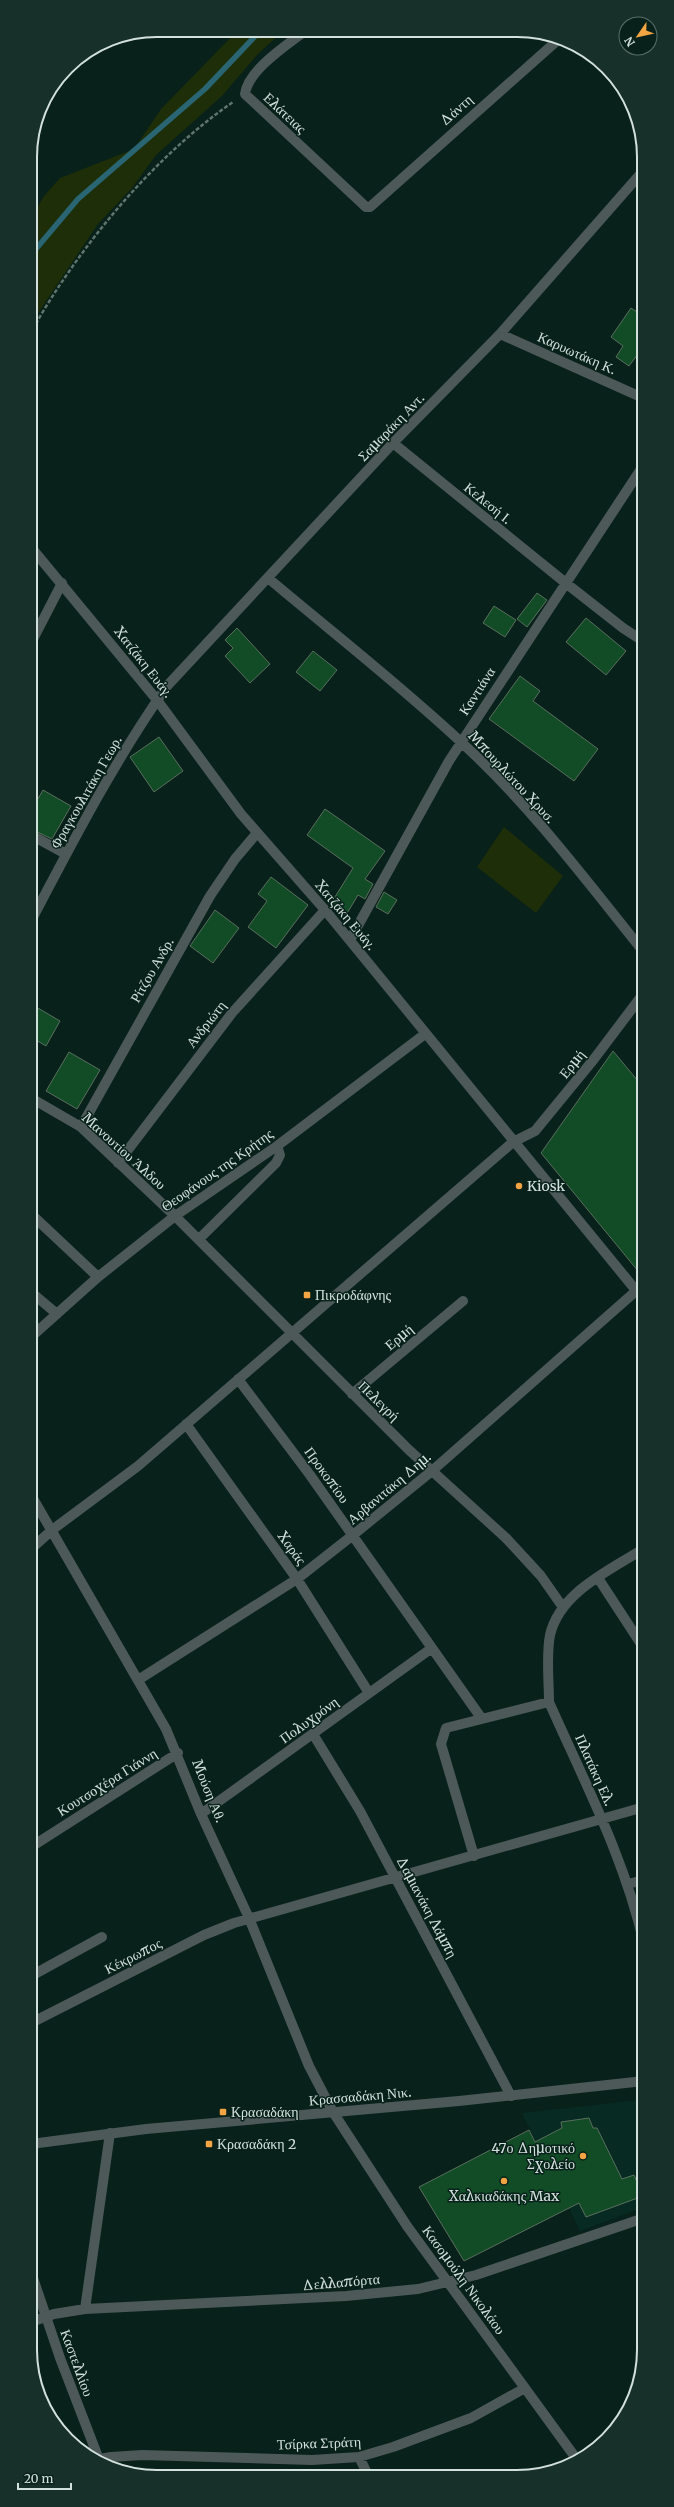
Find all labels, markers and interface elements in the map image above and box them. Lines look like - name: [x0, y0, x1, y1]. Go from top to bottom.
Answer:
- north arrow: [618, 16, 658, 56]
- text: N: [621, 34, 638, 49]
- street label: Ελάτειας: [260, 89, 311, 138]
- street label: Δάντη: [436, 90, 476, 130]
- street label: Καρυωτάκη Κ.: [535, 328, 619, 378]
- street label: Σαμαράκη Αντ.: [354, 389, 428, 465]
- street label: Κελεσή Ι.: [460, 478, 516, 528]
- street label: Χατζάκη Ευάγ.: [110, 623, 178, 701]
- street label: Καντιάνα: [455, 663, 500, 718]
- street label: Μπουρλώτου Χρυσ.: [465, 727, 559, 827]
- street label: Φραγκουλιτάκη Γεωρ.: [46, 732, 126, 852]
- street label: Χατζάκη Ευάγ.: [312, 876, 380, 954]
- street label: Ρίτζου Ανδρ.: [126, 934, 178, 1006]
- street label: Ανδριώτη: [182, 997, 230, 1051]
- street label: Ερμή: [555, 1046, 589, 1082]
- street label: Μανουτίου Άλδου: [78, 1109, 170, 1193]
- street label: Θεοφάνους της Κρήτης: [158, 1124, 277, 1215]
- place label: Kiosk: [527, 1177, 565, 1195]
- marker: Kiosk: [514, 1181, 524, 1191]
- place label: Πικροδάφνης: [315, 1286, 392, 1304]
- marker: Πικροδάφνης: [302, 1290, 312, 1300]
- street label: Ερμή: [381, 1320, 417, 1354]
- street label: Πελεγρή: [355, 1377, 403, 1425]
- street label: Προκοπίου: [301, 1443, 354, 1507]
- street label: Αρβανιτάκη Δημ.: [344, 1448, 434, 1528]
- street label: Χαράς: [274, 1528, 310, 1569]
- street label: Πολυχρόνη: [276, 1693, 342, 1747]
- street label: Πλατάκη Ελ.: [571, 1731, 619, 1809]
- street label: Κουτσοχέρα Γιάννη: [54, 1744, 160, 1820]
- street label: Μούση Αθ.: [188, 1757, 230, 1825]
- street label: Δαμιανάκη Λάμπη: [393, 1853, 461, 1961]
- street label: Κέκρωπος: [101, 1934, 165, 1978]
- street label: Κρασσαδάκη Νικ.: [308, 2083, 412, 2109]
- place label: Κρασαδάκη: [231, 2103, 299, 2121]
- marker: Κρασαδάκη: [218, 2107, 228, 2117]
- place label: Κρασαδάκη 2: [217, 2135, 296, 2153]
- marker: Κρασαδάκη 2: [204, 2139, 214, 2149]
- place label: 47ο Δημοτικό Σχολείο: [491, 2139, 575, 2173]
- marker: 47ο Δημοτικό Σχολείο: [578, 2151, 588, 2161]
- marker: Χαλκιαδάκης Max: [499, 2176, 509, 2186]
- place label: Χαλκιαδάκης Max: [449, 2187, 560, 2205]
- street label: Κασομούλη Νικολάου: [419, 2222, 510, 2338]
- street label: Δελλαπόρτα: [301, 2270, 381, 2294]
- street label: Καστελλίου: [57, 2327, 97, 2399]
- street label: Τσίρκα Στράτη: [277, 2433, 361, 2453]
- scale bar: [18, 2465, 71, 2491]
- text: 20 m: [24, 2471, 53, 2486]

